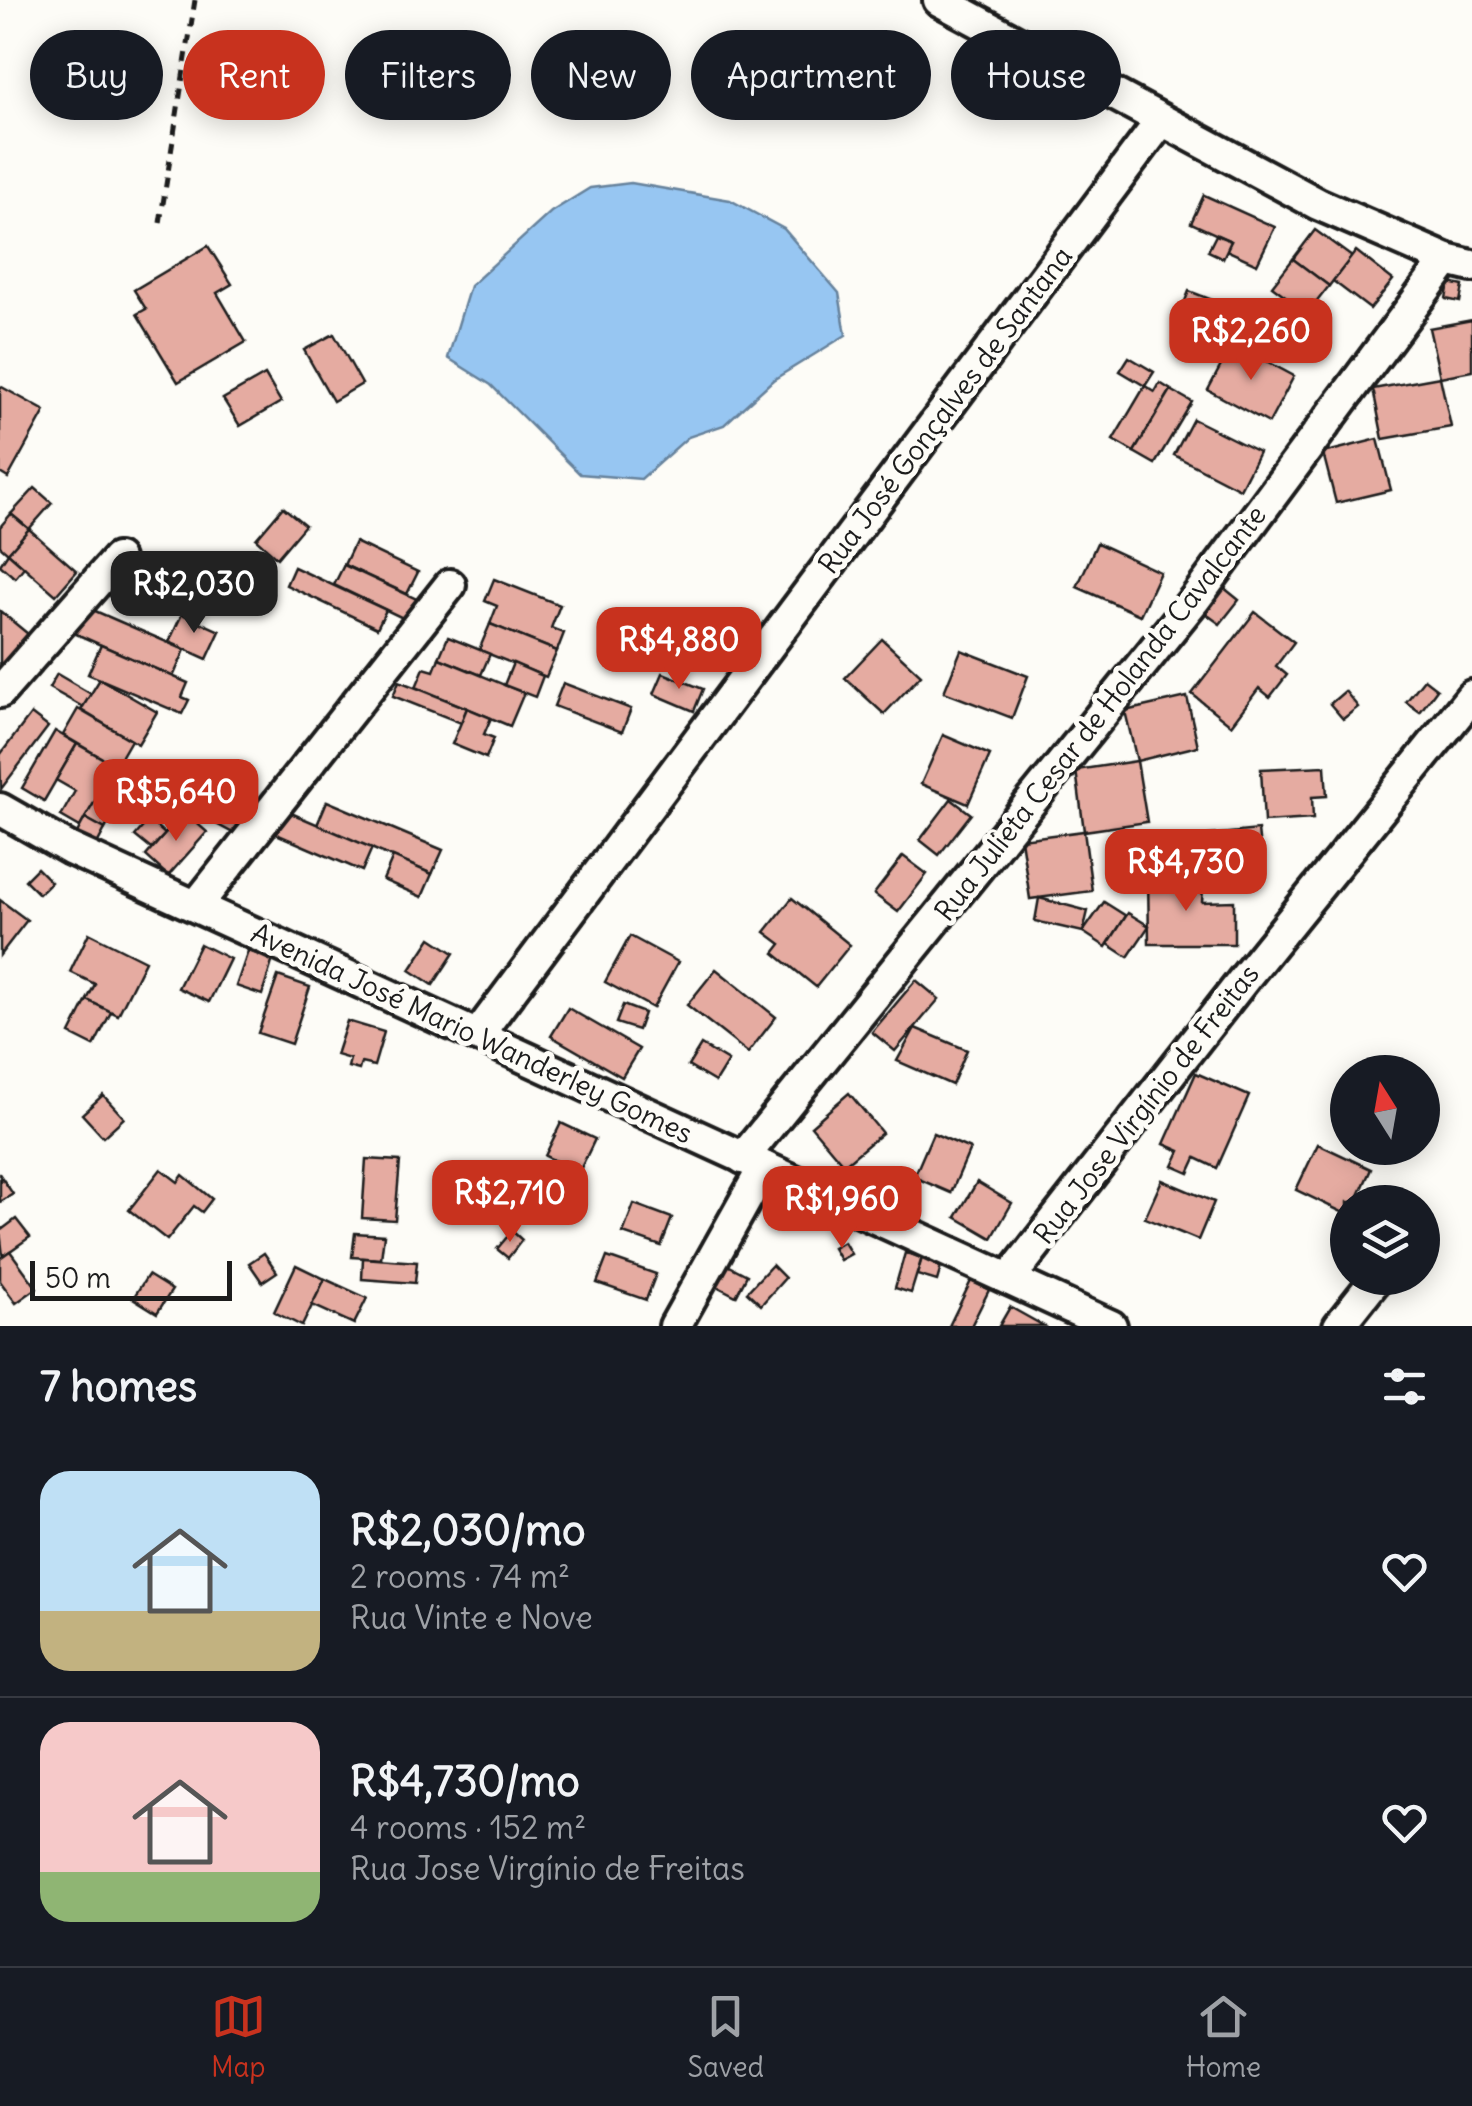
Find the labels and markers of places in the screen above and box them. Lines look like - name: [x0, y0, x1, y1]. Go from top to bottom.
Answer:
- pin: R$2,260: [1159, 298, 1343, 383]
- pin: R$2,030: [102, 551, 286, 636]
- pin: R$4,880: [587, 607, 771, 692]
- pin: R$5,640: [84, 759, 268, 844]
- pin: R$4,730: [1094, 829, 1278, 914]
- pin: R$2,710: [418, 1160, 602, 1245]
- pin: R$1,960: [750, 1166, 934, 1251]

